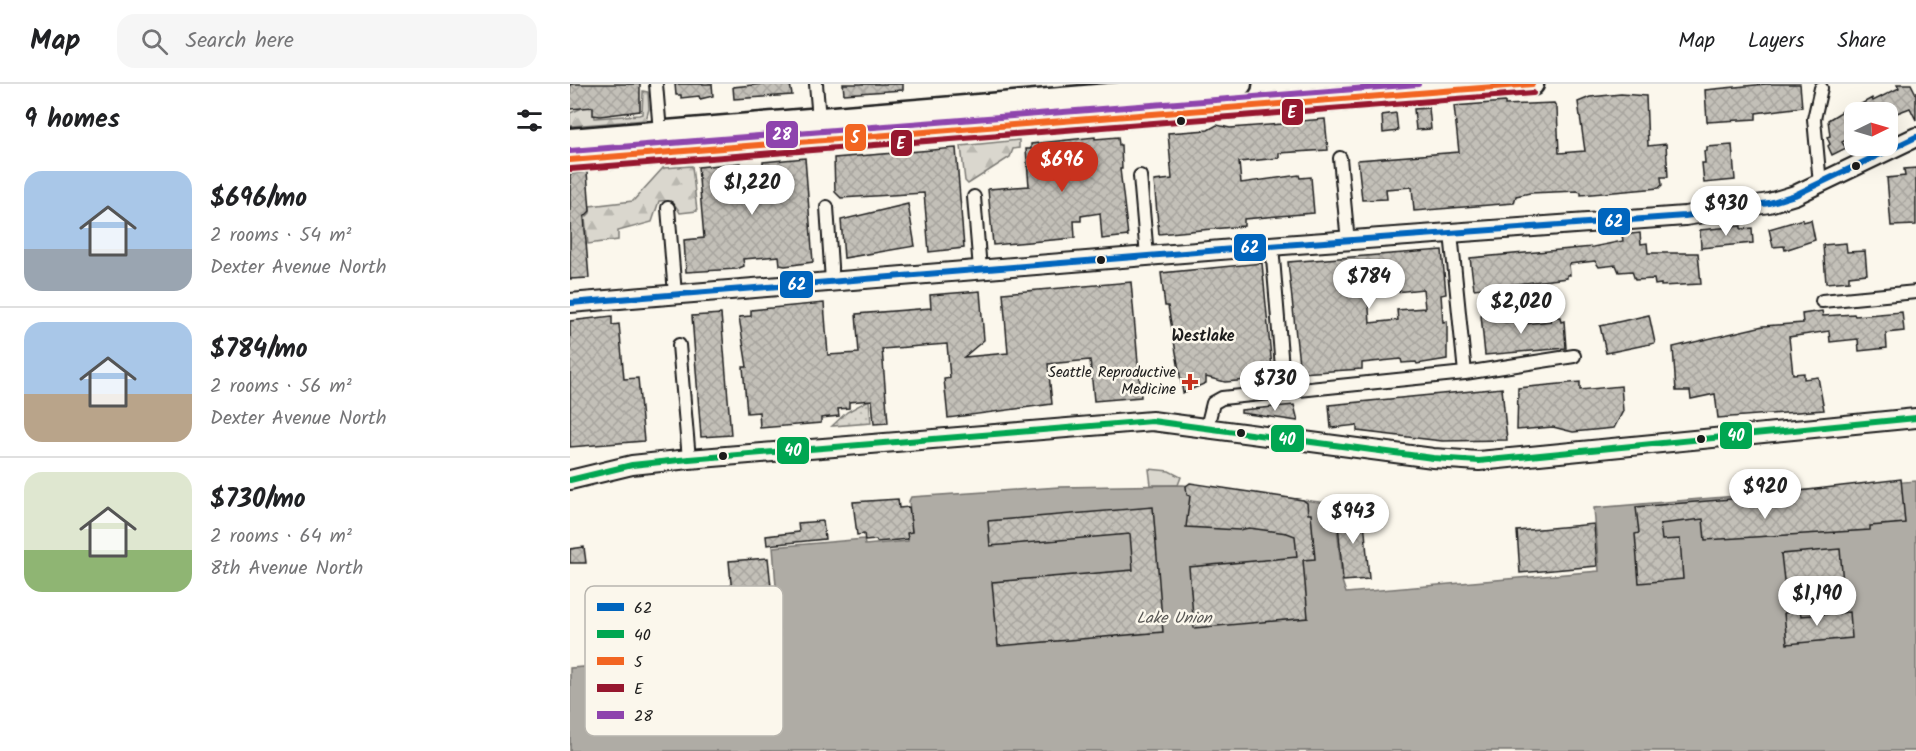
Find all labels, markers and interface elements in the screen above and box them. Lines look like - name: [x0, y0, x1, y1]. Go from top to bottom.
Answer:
- search box: [117, 14, 537, 68]
- text: Map: [30, 19, 81, 64]
- text: Search here: [186, 24, 294, 59]
- icon: search: [138, 25, 171, 58]
- text: Map: [1678, 25, 1715, 58]
- text: Layers: [1748, 25, 1804, 58]
- text: Share: [1837, 25, 1886, 58]
- line badge: E: [1281, 98, 1304, 126]
- text: 9 homes: [24, 99, 120, 141]
- text: E: [1288, 101, 1298, 126]
- north arrow: [1844, 102, 1898, 156]
- map controls: [1844, 102, 1898, 156]
- icon: filters: [513, 104, 546, 137]
- unlabelled marker: [1175, 115, 1187, 127]
- line badge: 28: [765, 120, 799, 149]
- text: 28: [773, 123, 792, 148]
- line badge: 5: [844, 123, 867, 152]
- text: 5: [850, 126, 861, 151]
- line badge: E: [890, 129, 913, 157]
- text: E: [897, 132, 907, 157]
- pin: $696: [1026, 142, 1098, 193]
- text: $696: [1040, 145, 1084, 177]
- unlabelled marker: [1850, 160, 1862, 172]
- pin: $1,220: [703, 165, 801, 216]
- text: $1,220: [724, 168, 780, 200]
- text: $696/mo: [210, 178, 307, 220]
- pin: $930: [1690, 186, 1762, 237]
- text: $930: [1704, 189, 1748, 221]
- icon: home: [72, 195, 144, 267]
- line badge: 62: [1597, 207, 1631, 236]
- text: 62: [1605, 210, 1623, 235]
- text: 2 rooms · 54 m²: [210, 220, 351, 252]
- line badge: 62: [1233, 233, 1267, 262]
- text: 62: [1241, 236, 1259, 261]
- text: Dexter Avenue North: [210, 252, 386, 284]
- unlabelled marker: [1095, 254, 1107, 266]
- pin: $784: [1333, 259, 1405, 310]
- text: $784: [1347, 262, 1391, 294]
- line badge: 62: [779, 270, 814, 299]
- text: 62: [788, 273, 806, 298]
- pin: $2,020: [1472, 284, 1570, 335]
- text: $2,020: [1491, 287, 1551, 319]
- district label: Westlake: [1171, 324, 1235, 349]
- text: $784/mo: [210, 329, 308, 371]
- icon: home: [72, 346, 144, 418]
- place label: Seattle Reproductive Medicine: [1048, 361, 1176, 402]
- pin: $730: [1239, 361, 1311, 412]
- text: $730: [1254, 364, 1296, 396]
- text: 2 rooms · 56 m²: [210, 371, 352, 403]
- marker: Seattle Reproductive Medicine: [1181, 373, 1199, 391]
- text: Dexter Avenue North: [210, 403, 386, 435]
- line badge: 40: [1719, 421, 1753, 450]
- line badge: 40: [1270, 424, 1305, 453]
- text: 40: [1728, 424, 1745, 449]
- unlabelled marker: [1235, 427, 1247, 439]
- text: 40: [1279, 428, 1296, 453]
- unlabelled marker: [1695, 433, 1707, 445]
- line badge: 40: [776, 436, 810, 465]
- text: 40: [785, 439, 802, 464]
- unlabelled marker: [717, 450, 729, 462]
- pin: $920: [1729, 469, 1801, 520]
- text: $920: [1743, 472, 1787, 504]
- text: $730/mo: [210, 479, 306, 521]
- pin: $943: [1317, 494, 1389, 545]
- icon: home: [72, 496, 144, 568]
- text: $943: [1331, 497, 1375, 529]
- text: 2 rooms · 64 m²: [210, 521, 352, 553]
- text: 8th Avenue North: [210, 553, 363, 585]
- pin: $1,190: [1768, 576, 1866, 627]
- text: $1,190: [1792, 579, 1842, 611]
- legend: [585, 586, 783, 736]
- text: 62: [634, 596, 652, 621]
- water label: Lake Union: [1136, 606, 1213, 631]
- text: 40: [634, 623, 651, 648]
- text: 5: [634, 650, 644, 675]
- text: E: [634, 677, 644, 702]
- text: 28: [634, 704, 653, 729]

